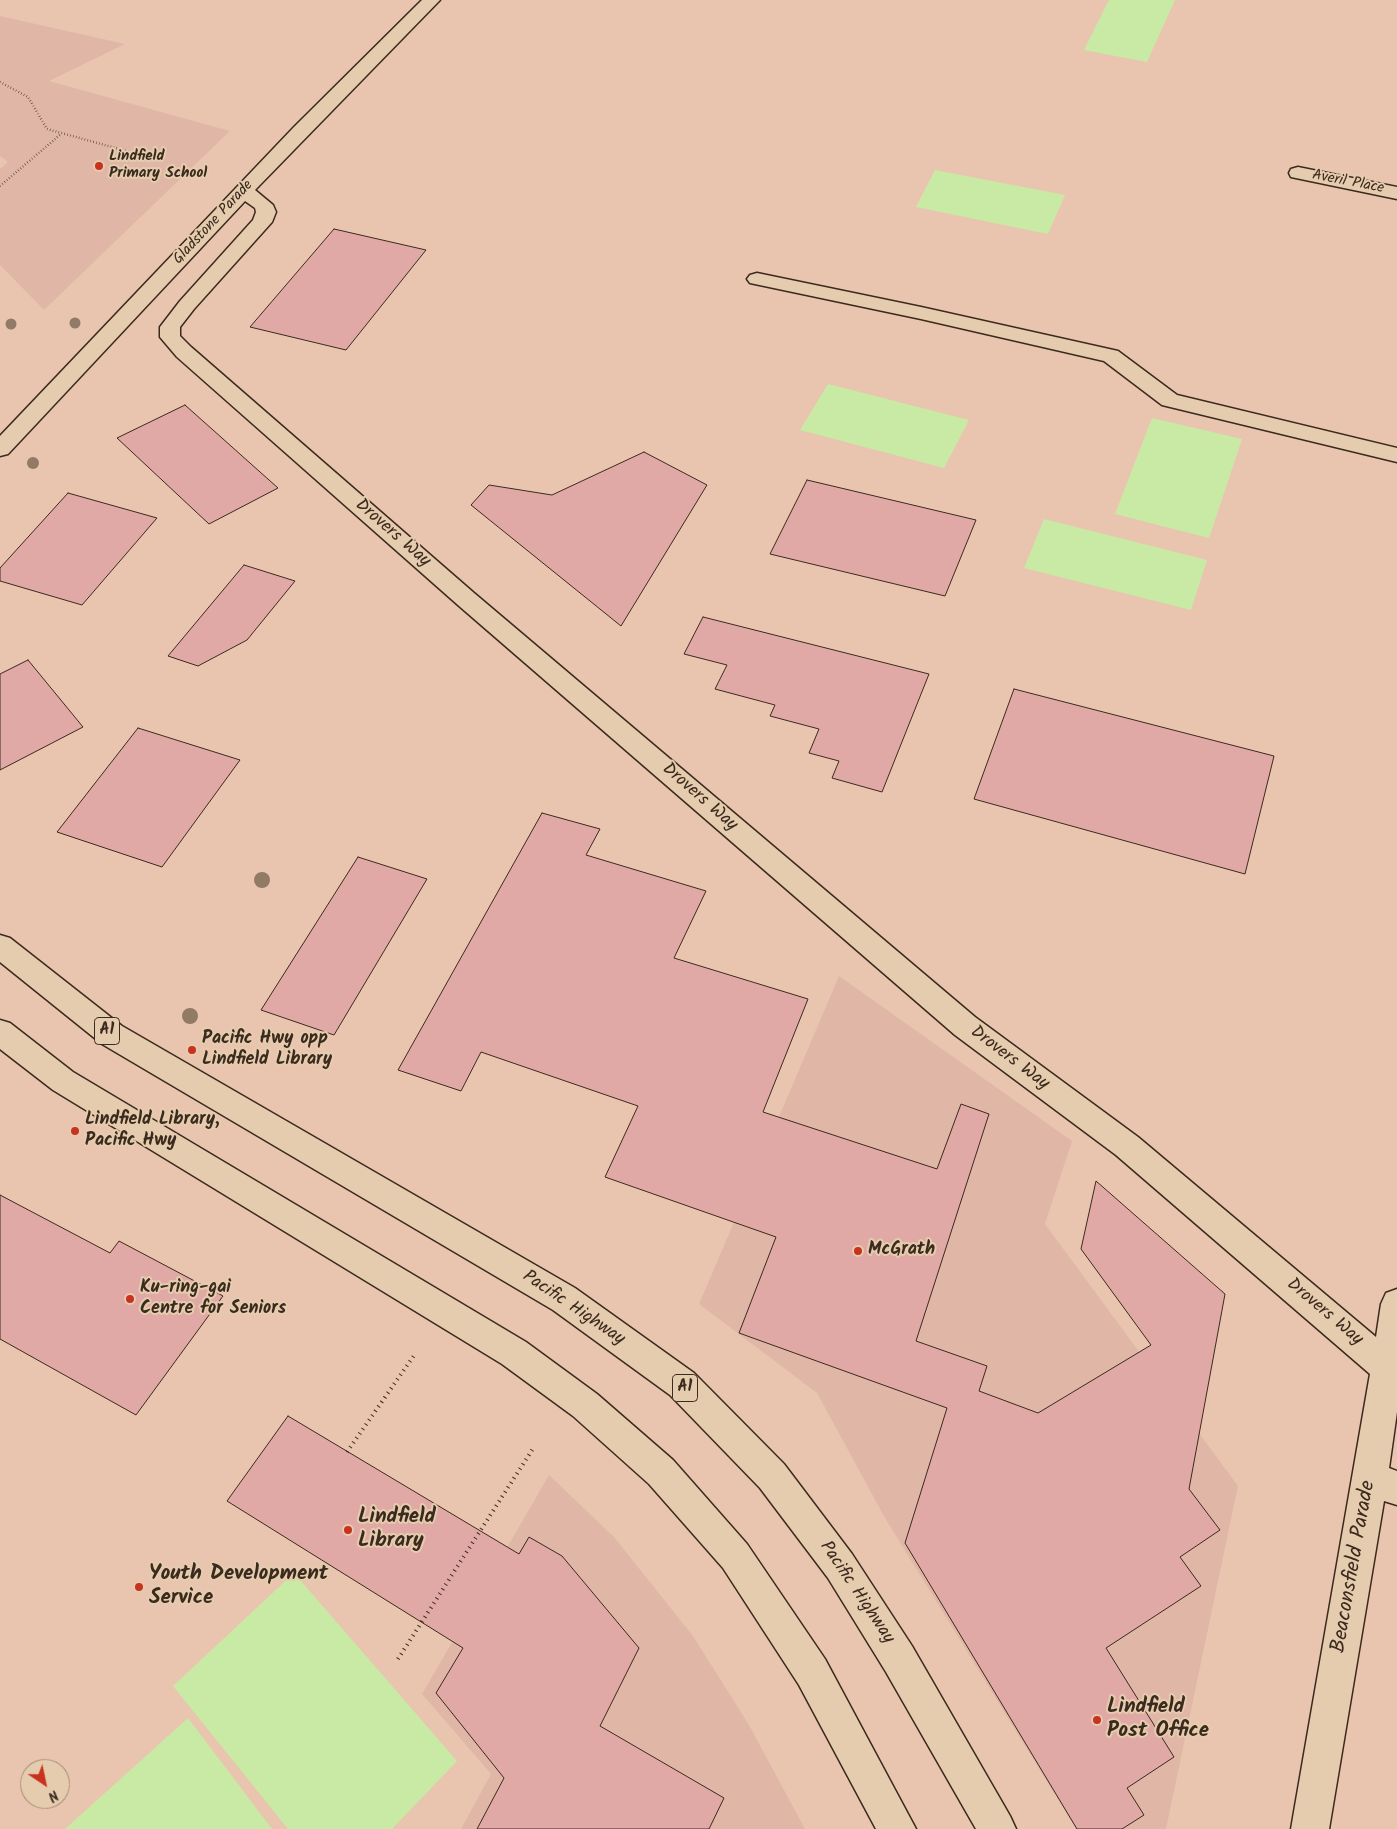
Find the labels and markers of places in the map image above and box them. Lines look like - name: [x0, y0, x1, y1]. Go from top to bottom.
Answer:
- place label: Lindfield Primary School: [109, 148, 207, 183]
- marker: Lindfield Primary School: [93, 160, 105, 172]
- place label: Pacific Hwy opp Lindfield Library: [202, 1029, 332, 1072]
- marker: Pacific Hwy opp Lindfield Library: [186, 1044, 198, 1056]
- place label: Lindfield Library, Pacific Hwy: [85, 1110, 220, 1152]
- marker: Lindfield Library, Pacific Hwy: [69, 1125, 81, 1137]
- place label: McGrath: [868, 1240, 935, 1262]
- marker: McGrath: [852, 1245, 864, 1257]
- place label: Ku-ring-gai Centre for Seniors: [140, 1278, 286, 1320]
- marker: Ku-ring-gai Centre for Seniors: [124, 1293, 136, 1305]
- place label: Lindfield Library: [358, 1505, 436, 1555]
- marker: Lindfield Library: [342, 1524, 354, 1536]
- place label: Youth Development Service: [149, 1562, 328, 1612]
- marker: Youth Development Service: [133, 1581, 145, 1593]
- place label: Lindfield Post Office: [1107, 1695, 1209, 1745]
- marker: Lindfield Post Office: [1091, 1714, 1103, 1726]

